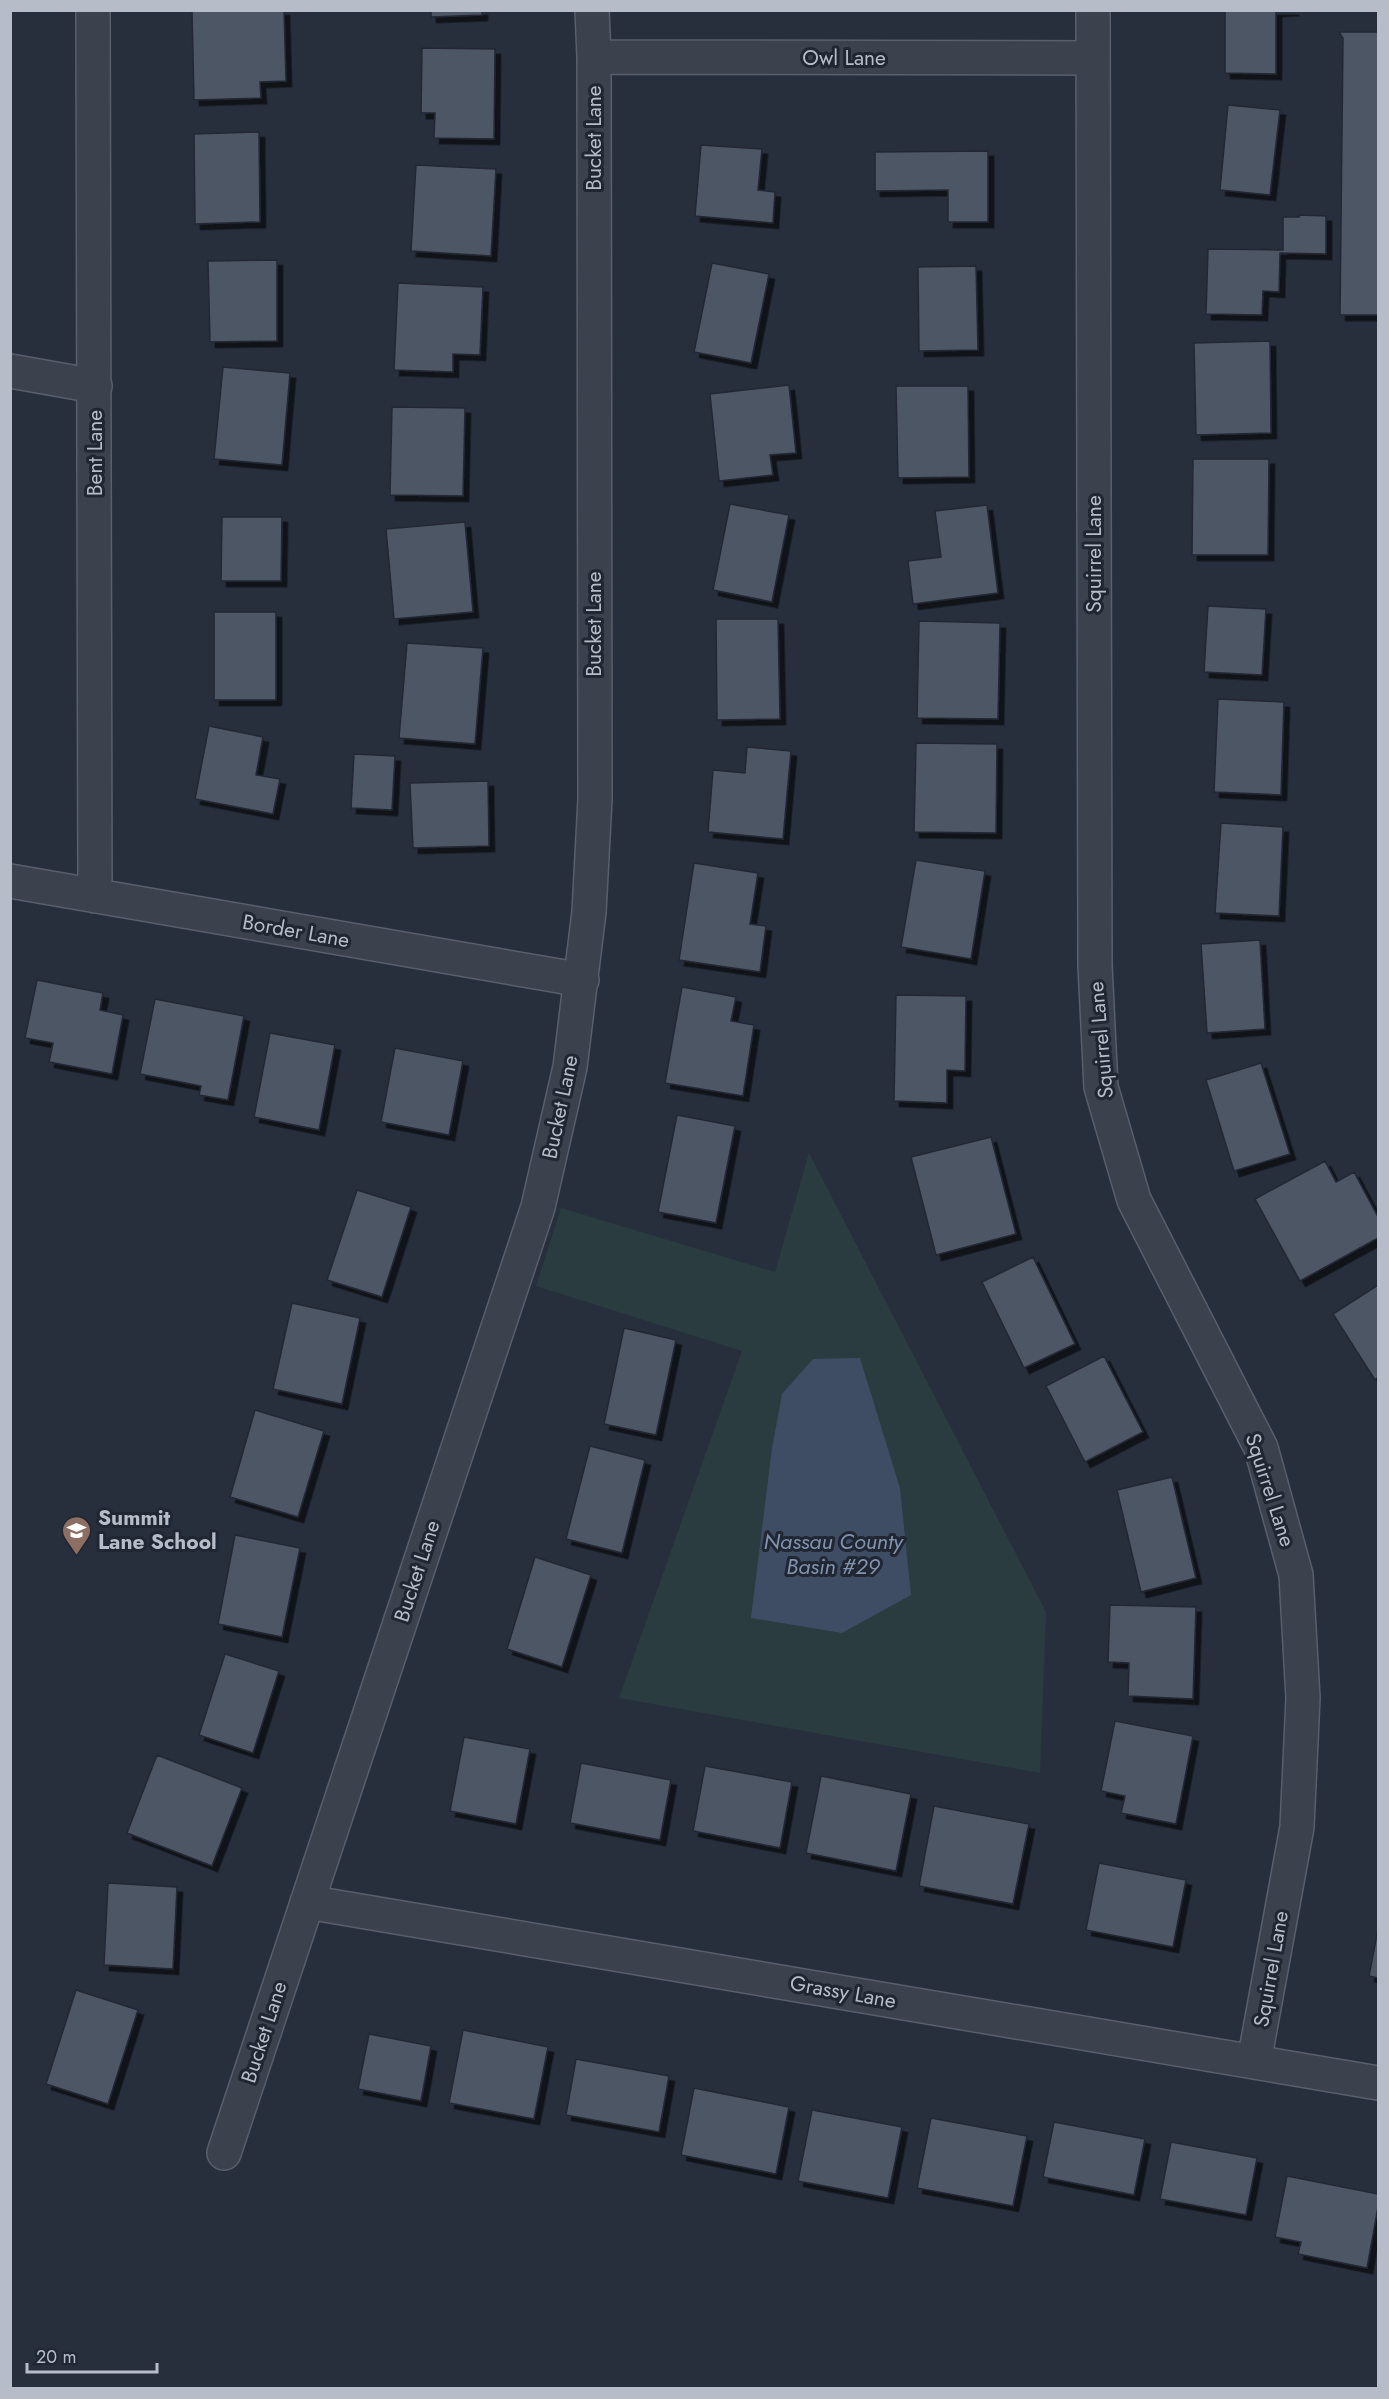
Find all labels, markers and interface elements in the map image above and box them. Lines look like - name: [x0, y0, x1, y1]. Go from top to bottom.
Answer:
- street label: Owl Lane: [802, 43, 886, 73]
- street label: Bucket Lane: [579, 85, 609, 191]
- street label: Bent Lane: [80, 410, 110, 496]
- street label: Squirrel Lane: [1079, 495, 1109, 613]
- street label: Bucket Lane: [579, 571, 609, 677]
- street label: Border Lane: [240, 907, 352, 955]
- street label: Squirrel Lane: [1081, 980, 1121, 1100]
- street label: Bucket Lane: [534, 1052, 586, 1162]
- street label: Squirrel Lane: [1238, 1430, 1302, 1551]
- place label: Summit Lane School: [98, 1503, 217, 1557]
- school or university icon: Summit Lane School: [61, 1514, 93, 1556]
- street label: Bucket Lane: [386, 1516, 448, 1626]
- water label: Nassau County Basin #29: [763, 1525, 904, 1582]
- street label: Squirrel Lane: [1246, 1908, 1296, 2029]
- street label: Grassy Lane: [788, 1968, 899, 2016]
- street label: Bucket Lane: [233, 1977, 295, 2087]
- scale bar: [27, 2336, 158, 2374]
- text: 20 m: [36, 2344, 76, 2370]

